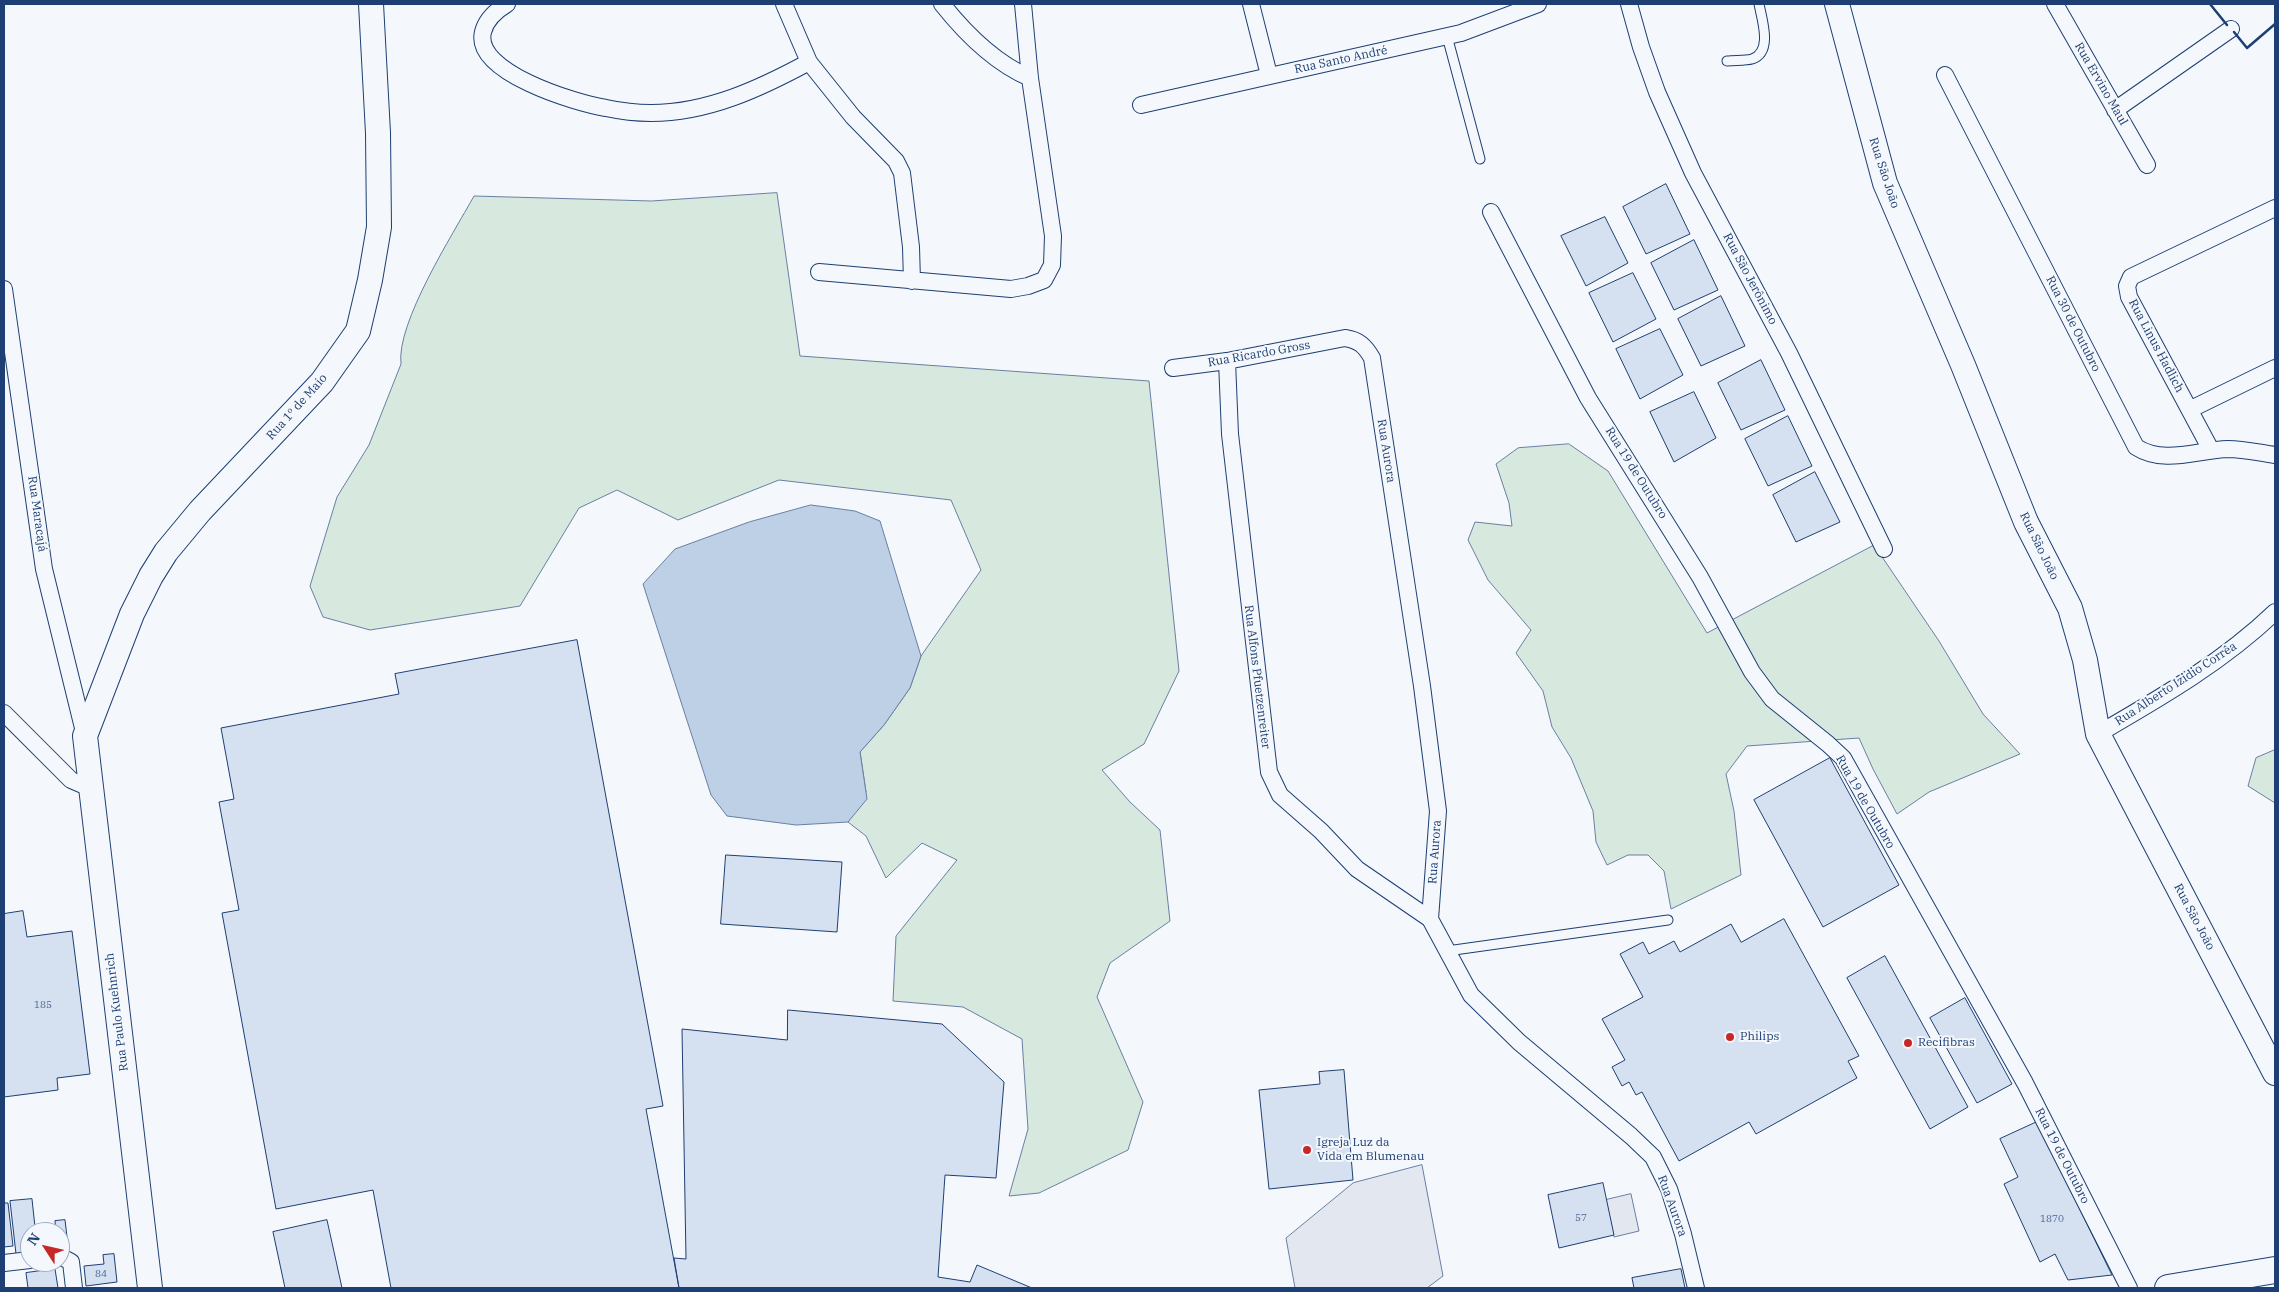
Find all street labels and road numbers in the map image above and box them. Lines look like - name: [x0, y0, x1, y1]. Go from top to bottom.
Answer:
- street label: Rua Ervino Maul: [2071, 40, 2131, 128]
- street label: Rua Santo André: [1293, 43, 1389, 77]
- street label: Rua São João: [1866, 136, 1902, 210]
- street label: Rua São Jerônimo: [1720, 231, 1780, 327]
- street label: Rua 30 de Outubro: [2043, 274, 2103, 374]
- street label: Rua Linus Hadlich: [2125, 297, 2187, 395]
- street label: Rua Ricardo Gross: [1207, 338, 1311, 370]
- street label: Rua 1º de Maio: [264, 371, 330, 443]
- street label: Rua Aurora: [1374, 418, 1398, 484]
- street label: Rua 19 de Outubro: [1602, 424, 1670, 522]
- street label: Rua Maracajá: [25, 475, 49, 553]
- street label: Rua São João: [2016, 510, 2062, 582]
- street label: Rua Alfons Pfuetzenreiter: [1241, 604, 1273, 750]
- street label: Rua Alberto Izidio Corrêa: [2112, 639, 2240, 729]
- street label: Rua 19 de Outubro: [1832, 753, 1898, 851]
- street label: Rua Aurora: [1426, 820, 1444, 884]
- street label: Rua São João: [2170, 881, 2218, 953]
- street label: Rua Paulo Kuehnrich: [103, 952, 131, 1072]
- street label: Rua 19 de Outubro: [2032, 1106, 2092, 1206]
- street label: Rua Aurora: [1654, 1173, 1690, 1239]

